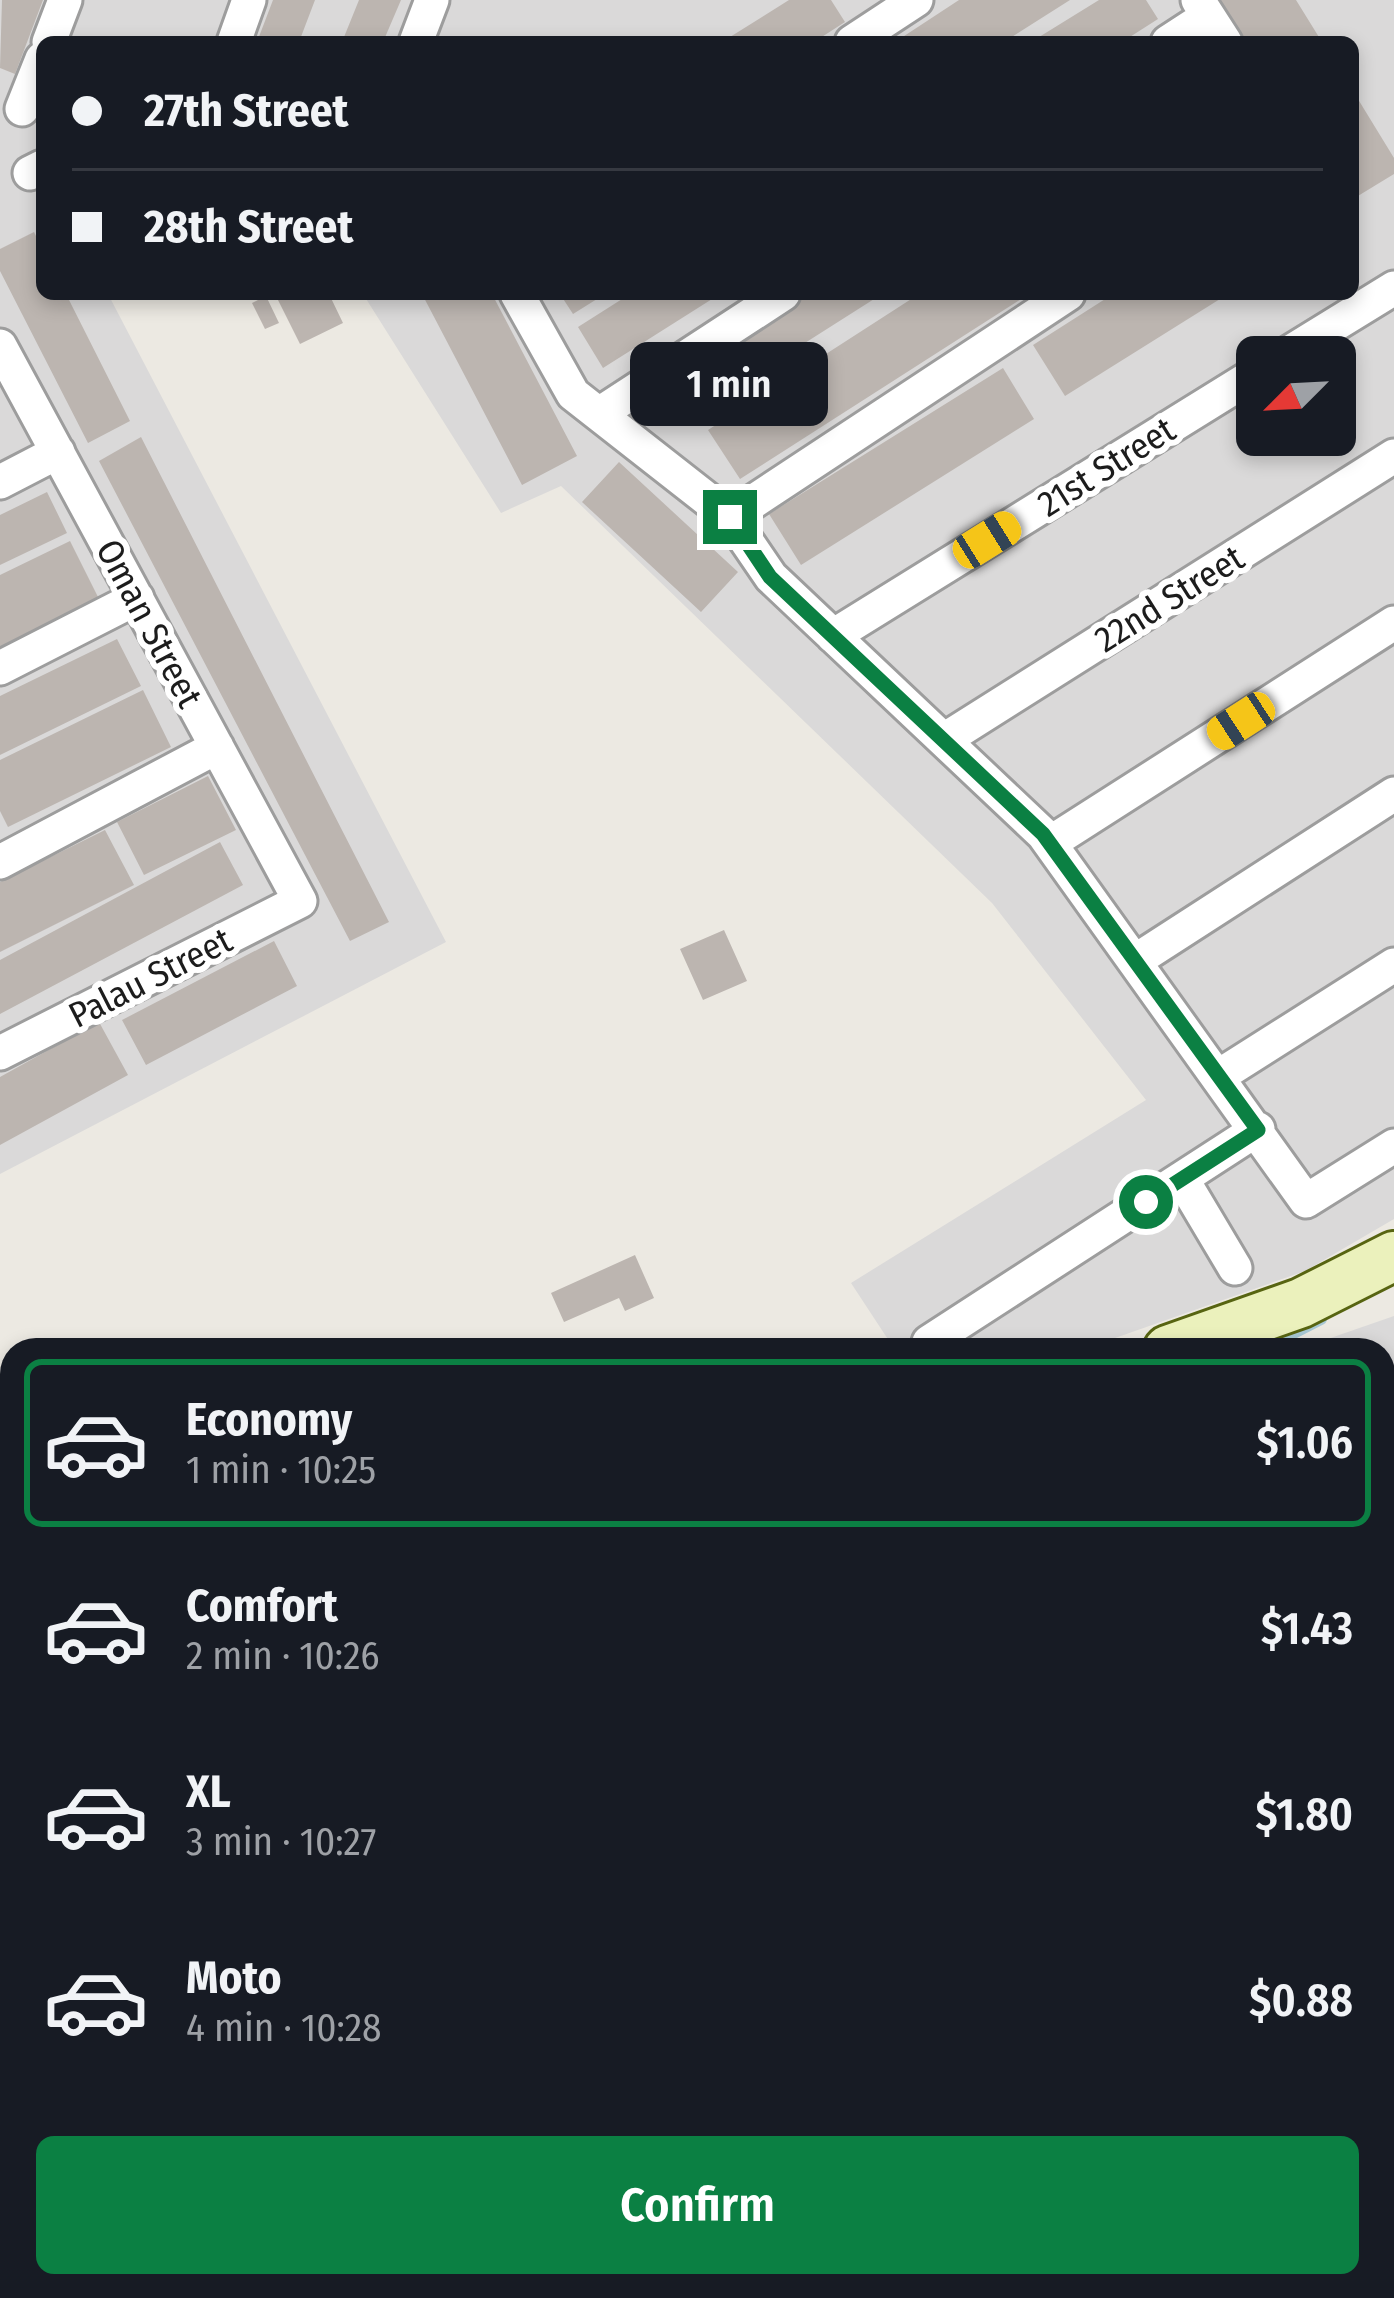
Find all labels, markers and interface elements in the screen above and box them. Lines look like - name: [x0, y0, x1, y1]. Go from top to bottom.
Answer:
- text: 27th Street: [144, 84, 348, 138]
- text: 28th Street: [144, 200, 353, 254]
- north arrow: [1236, 336, 1356, 456]
- map controls: [1236, 336, 1356, 456]
- callout: 1 min: [631, 343, 829, 427]
- text: 1 min: [687, 361, 771, 407]
- street label: 21st Street: [1030, 407, 1183, 526]
- route end: [703, 490, 757, 544]
- car: [947, 506, 1027, 574]
- street label: Oman Street: [87, 532, 212, 715]
- street label: 22nd Street: [1087, 536, 1252, 662]
- car: [1201, 686, 1281, 756]
- street label: Palau Street: [62, 918, 240, 1038]
- route start: [1119, 1175, 1173, 1229]
- icon: car: [42, 1389, 150, 1497]
- text: Economy: [186, 1393, 352, 1447]
- text: $1.06: [1256, 1416, 1353, 1470]
- text: 1 min · 10:25: [186, 1447, 376, 1493]
- icon: car: [42, 1575, 150, 1683]
- text: Comfort: [186, 1579, 338, 1633]
- text: $1.43: [1261, 1602, 1353, 1656]
- text: 2 min · 10:26: [186, 1633, 380, 1679]
- icon: car: [42, 1761, 150, 1869]
- text: XL: [186, 1765, 231, 1819]
- text: $1.80: [1256, 1788, 1353, 1842]
- text: 3 min · 10:27: [186, 1819, 376, 1865]
- icon: car: [42, 1947, 150, 2055]
- text: Moto: [186, 1951, 282, 2005]
- text: $0.88: [1249, 1974, 1353, 2028]
- text: 4 min · 10:28: [186, 2005, 382, 2051]
- button: Confirm: [36, 2136, 1359, 2274]

